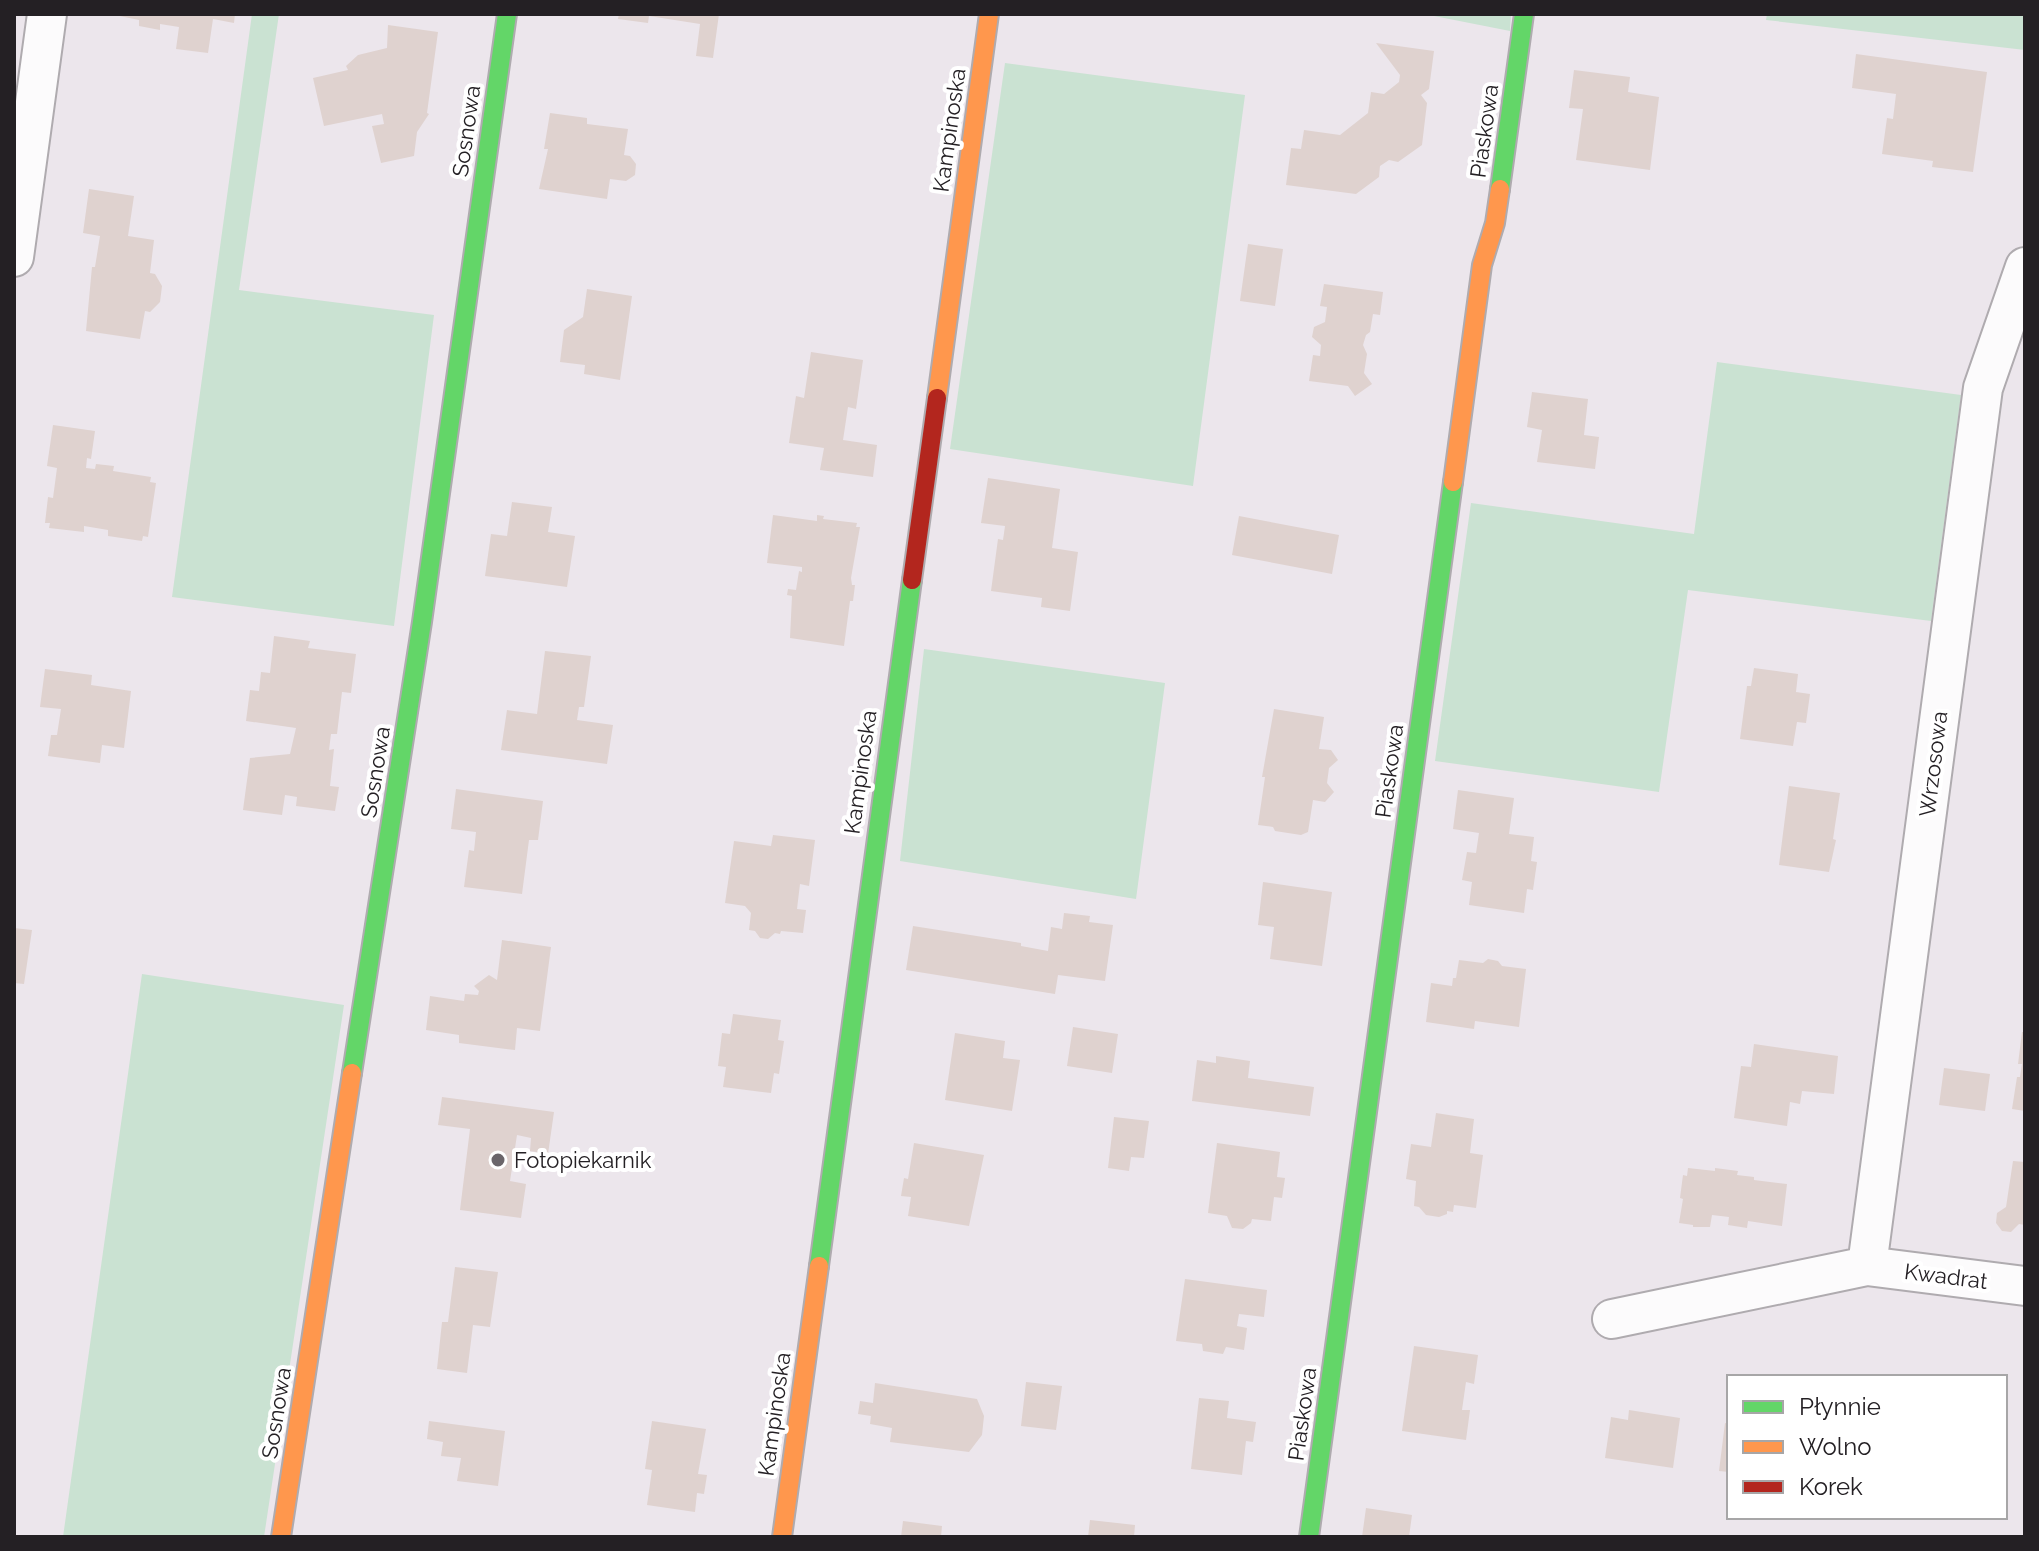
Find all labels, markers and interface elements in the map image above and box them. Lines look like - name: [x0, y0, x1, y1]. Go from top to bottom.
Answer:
- street label: Kampinoska: [927, 66, 971, 194]
- street label: Piaskowa: [1465, 82, 1503, 180]
- street label: Sosnowa: [447, 84, 485, 178]
- street label: Kampinoska: [838, 708, 882, 836]
- street label: Wrzosowa: [1914, 710, 1952, 818]
- street label: Piaskowa: [1370, 722, 1408, 820]
- street label: Sosnowa: [355, 724, 395, 820]
- place label: Fotopiekarnik: [514, 1147, 652, 1173]
- marker: Fotopiekarnik: [489, 1151, 507, 1169]
- street label: Kwadrat: [1903, 1258, 1990, 1294]
- street label: Kampinoska: [752, 1350, 796, 1478]
- street label: Sosnowa: [256, 1365, 296, 1461]
- street label: Piaskowa: [1283, 1365, 1321, 1463]
- legend: [1727, 1375, 2007, 1519]
- text: Płynnie: [1799, 1392, 1881, 1421]
- text: Wolno: [1799, 1432, 1872, 1461]
- text: Korek: [1799, 1472, 1863, 1501]

